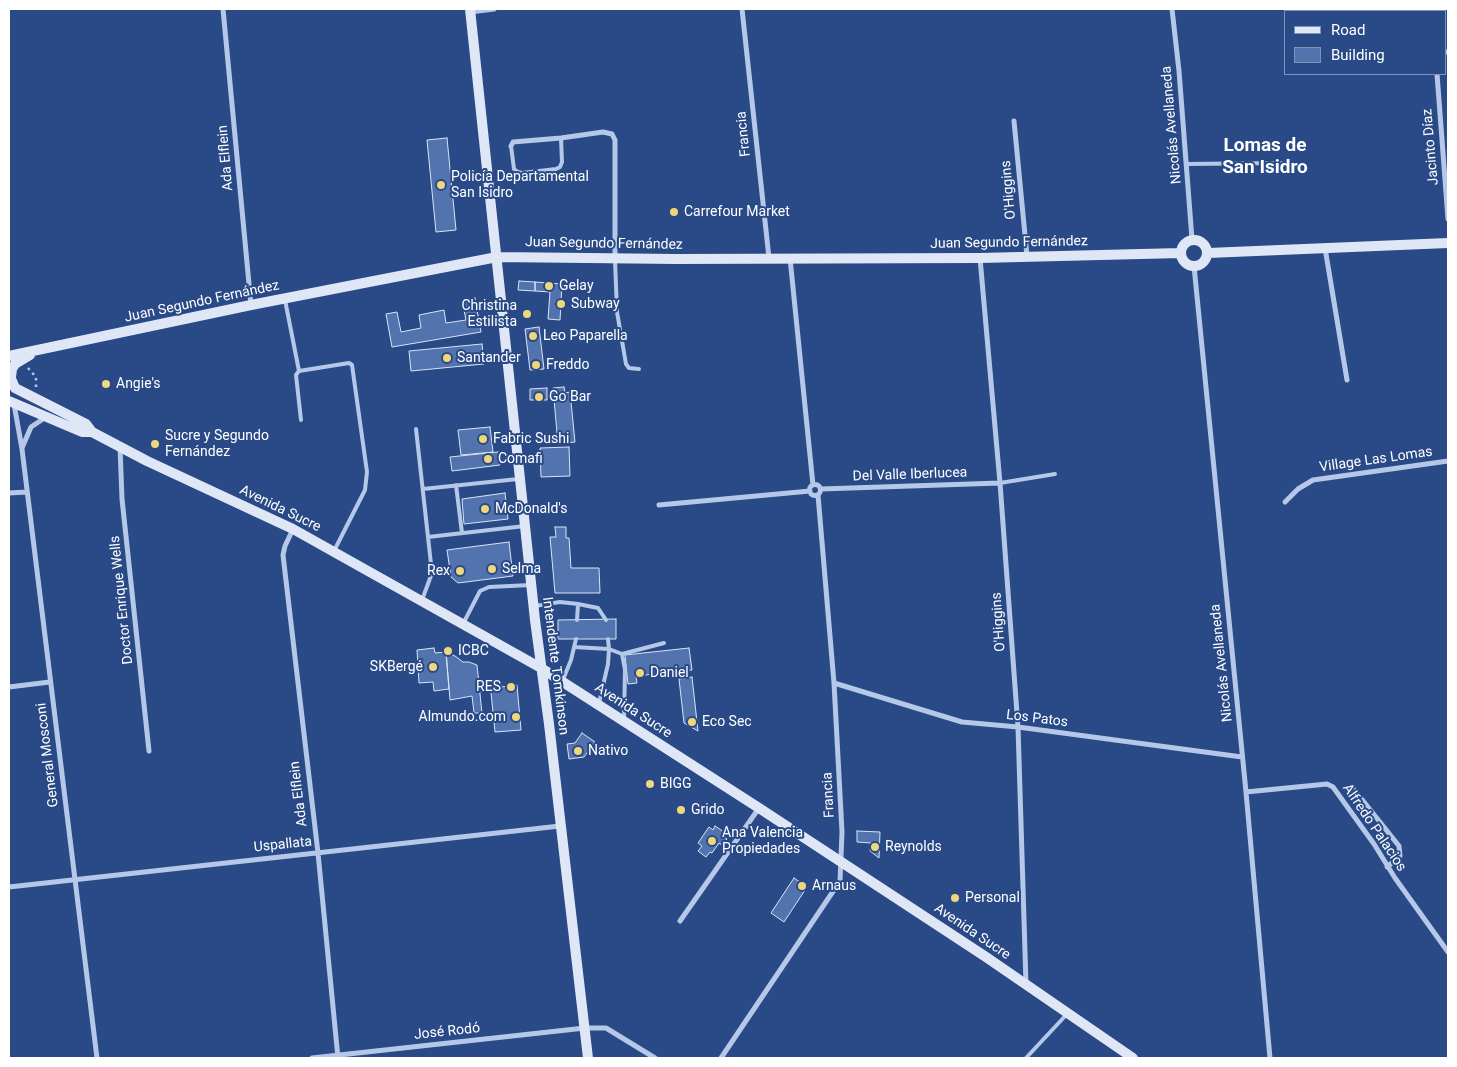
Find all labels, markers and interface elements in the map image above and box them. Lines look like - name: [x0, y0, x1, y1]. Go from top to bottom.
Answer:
- legend: [1284, 10, 1447, 75]
- text: Road: [1331, 21, 1365, 39]
- text: Building: [1331, 46, 1385, 64]
- street label: Nicolás Avellaneda: [1158, 65, 1186, 185]
- street label: Jacinto Díaz: [1419, 108, 1443, 186]
- street label: Francia: [733, 110, 755, 158]
- street label: Ada Elflein: [215, 124, 237, 192]
- district label: Lomas de San Isidro: [1222, 135, 1308, 179]
- street label: O'Higgins: [998, 160, 1020, 220]
- place label: Policía Departamental San Isidro: [451, 169, 589, 202]
- marker: Policía Departamental San Isidro: [435, 179, 447, 191]
- place label: Carrefour Market: [684, 204, 790, 220]
- marker: Carrefour Market: [668, 206, 680, 218]
- street label: Juan Segundo Fernández: [930, 233, 1088, 253]
- street label: Juan Segundo Fernández: [525, 234, 683, 254]
- street label: Juan Segundo Fernández: [123, 277, 281, 327]
- place label: Gelay: [559, 278, 594, 294]
- marker: Gelay: [543, 280, 555, 292]
- place label: Subway: [571, 296, 620, 312]
- place label: Christina Estilista: [461, 298, 517, 331]
- marker: Subway: [555, 298, 567, 310]
- marker: Christina Estilista: [521, 308, 533, 320]
- place label: Leo Paparella: [543, 328, 628, 344]
- marker: Leo Paparella: [527, 330, 539, 342]
- place label: Santander: [457, 350, 521, 366]
- marker: Santander: [441, 352, 453, 364]
- place label: Freddo: [546, 357, 589, 373]
- marker: Freddo: [530, 359, 542, 371]
- place label: Angie's: [116, 376, 161, 392]
- marker: Angie's: [100, 378, 112, 390]
- place label: Go Bar: [549, 389, 591, 405]
- marker: Go Bar: [533, 391, 545, 403]
- place label: Sucre y Segundo Fernández: [165, 428, 269, 461]
- place label: Fabric Sushi: [493, 431, 569, 447]
- marker: Fabric Sushi: [477, 433, 489, 445]
- marker: Sucre y Segundo Fernández: [149, 438, 161, 450]
- street label: Village Las Lomas: [1318, 444, 1434, 476]
- place label: Comafi: [498, 451, 543, 467]
- marker: Comafi: [482, 453, 494, 465]
- street label: Del Valle Iberlucea: [852, 465, 968, 485]
- street label: Avenida Sucre: [237, 482, 323, 536]
- place label: McDonald's: [495, 501, 567, 517]
- marker: McDonald's: [479, 503, 491, 515]
- street label: Doctor Enrique Wells: [107, 535, 137, 665]
- place label: Selma: [502, 561, 541, 577]
- place label: Rex: [427, 563, 450, 579]
- marker: Selma: [486, 563, 498, 575]
- marker: Rex: [454, 565, 466, 577]
- street label: O'Higgins: [989, 592, 1009, 652]
- street label: Intendente Tomkinson: [538, 596, 572, 736]
- street label: Nicolás Avellaneda: [1207, 603, 1237, 723]
- place label: ICBC: [458, 643, 489, 659]
- marker: ICBC: [442, 645, 454, 657]
- place label: SKBergé: [370, 659, 423, 675]
- marker: SKBergé: [427, 661, 439, 673]
- place label: Daniel: [650, 665, 689, 681]
- marker: Daniel: [634, 667, 646, 679]
- place label: RES: [476, 679, 501, 695]
- street label: Avenida Sucre: [591, 680, 675, 742]
- marker: RES: [505, 681, 517, 693]
- street label: General Mosconi: [33, 702, 63, 808]
- street label: Los Patos: [1005, 707, 1069, 731]
- place label: Almundo.com: [419, 709, 506, 725]
- marker: Almundo.com: [510, 711, 522, 723]
- place label: Eco Sec: [702, 714, 752, 730]
- marker: Eco Sec: [686, 716, 698, 728]
- place label: Nativo: [588, 743, 628, 759]
- marker: Nativo: [572, 745, 584, 757]
- street label: Ada Elflein: [287, 760, 311, 828]
- street label: Francia: [819, 772, 839, 818]
- place label: BIGG: [660, 776, 692, 792]
- marker: BIGG: [644, 778, 656, 790]
- street label: Alfredo Palacios: [1338, 781, 1410, 875]
- place label: Grido: [691, 802, 725, 818]
- marker: Grido: [675, 804, 687, 816]
- place label: Ana Valencia Propiedades: [722, 825, 803, 858]
- street label: Uspallata: [253, 834, 313, 856]
- marker: Ana Valencia Propiedades: [706, 835, 718, 847]
- place label: Reynolds: [885, 839, 942, 855]
- marker: Reynolds: [869, 841, 881, 853]
- place label: Arnaus: [812, 878, 856, 894]
- marker: Arnaus: [796, 880, 808, 892]
- place label: Personal: [965, 890, 1020, 906]
- marker: Personal: [949, 892, 961, 904]
- street label: Avenida Sucre: [931, 900, 1013, 964]
- street label: José Rodó: [413, 1020, 481, 1044]

